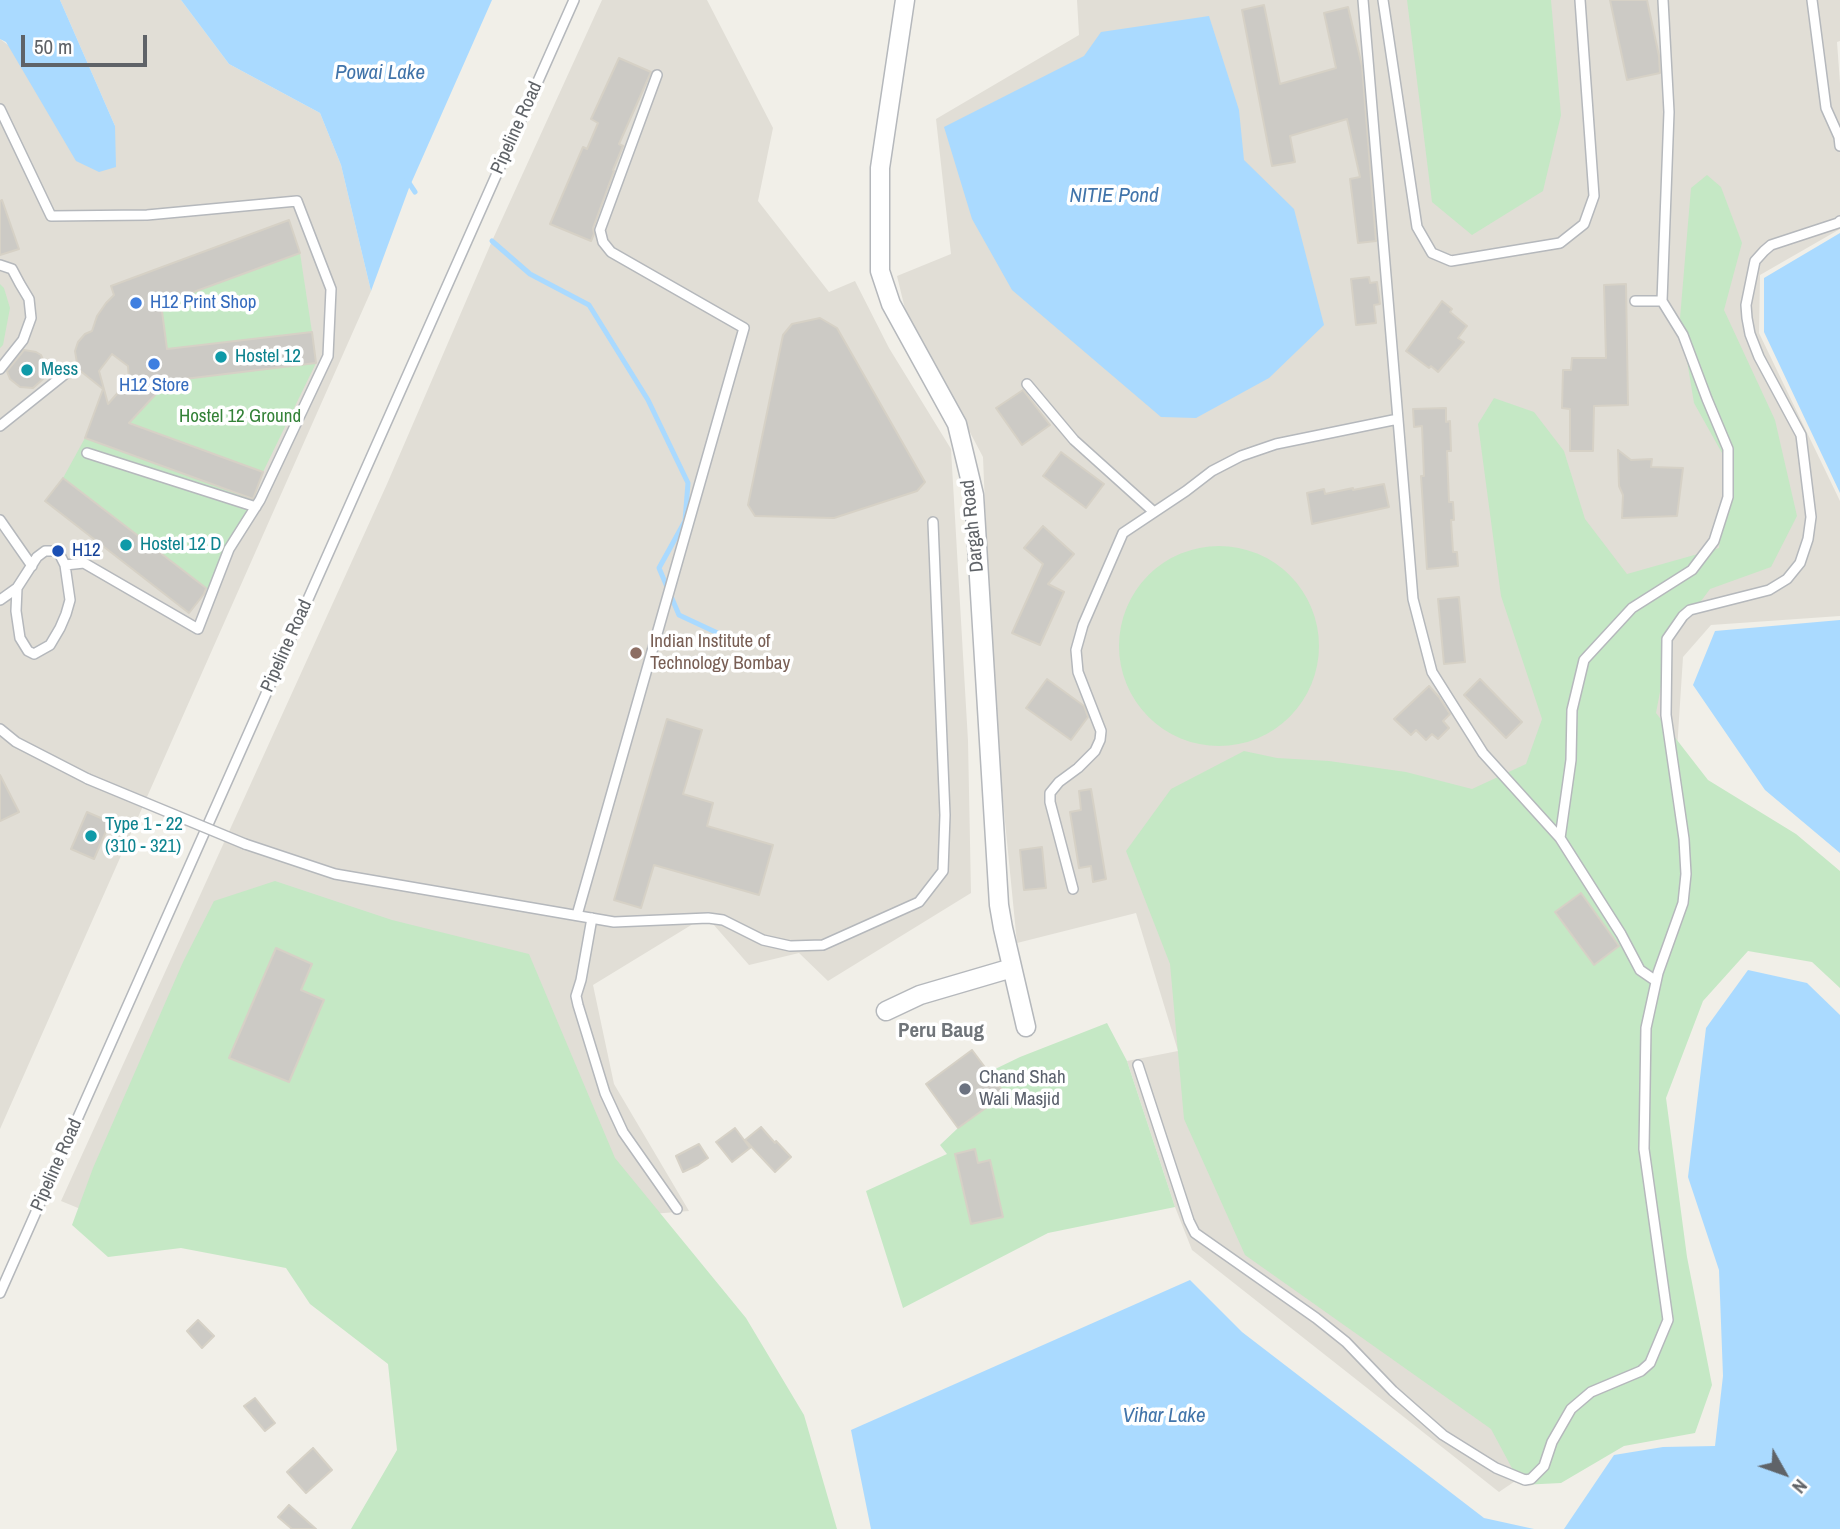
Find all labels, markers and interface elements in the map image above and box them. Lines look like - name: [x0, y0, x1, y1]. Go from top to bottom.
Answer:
- scale bar: [24, 21, 150, 65]
- text: 50 m: [34, 32, 72, 61]
- water label: Powai Lake: [335, 60, 425, 86]
- street label: Pipeline Road: [487, 78, 547, 178]
- water label: NITIE Pond: [1069, 183, 1159, 209]
- place label: H12 Print Shop: [150, 292, 257, 314]
- marker: H12 Print Shop: [128, 295, 144, 311]
- place label: Hostel 12: [235, 346, 301, 368]
- marker: Hostel 12: [213, 349, 229, 365]
- marker: H12 Store: [146, 356, 162, 372]
- place label: Mess: [41, 359, 78, 381]
- marker: Mess: [19, 362, 35, 378]
- place label: H12 Store: [119, 375, 189, 397]
- park label: Hostel 12 Ground: [179, 406, 301, 428]
- street label: Dargah Road: [957, 479, 989, 573]
- place label: Hostel 12 D: [140, 534, 221, 556]
- marker: Hostel 12 D: [118, 537, 134, 553]
- place label: H12: [72, 540, 101, 562]
- marker: H12: [50, 543, 66, 559]
- street label: Pipeline Road: [257, 596, 317, 696]
- place label: Indian Institute of Technology Bombay: [650, 631, 790, 675]
- marker: Indian Institute of Technology Bombay: [628, 645, 644, 661]
- place label: Type 1 - 22 (310 - 321): [105, 814, 183, 858]
- marker: Type 1 - 22 (310 - 321): [83, 828, 99, 844]
- district label: Peru Baug: [898, 1018, 984, 1044]
- place label: Chand Shah Wali Masjid: [979, 1067, 1066, 1111]
- marker: Chand Shah Wali Masjid: [957, 1081, 973, 1097]
- street label: Pipeline Road: [27, 1115, 87, 1215]
- water label: Vihar Lake: [1123, 1403, 1205, 1429]
- north arrow: [1749, 1438, 1819, 1508]
- text: N: [1787, 1474, 1814, 1499]

